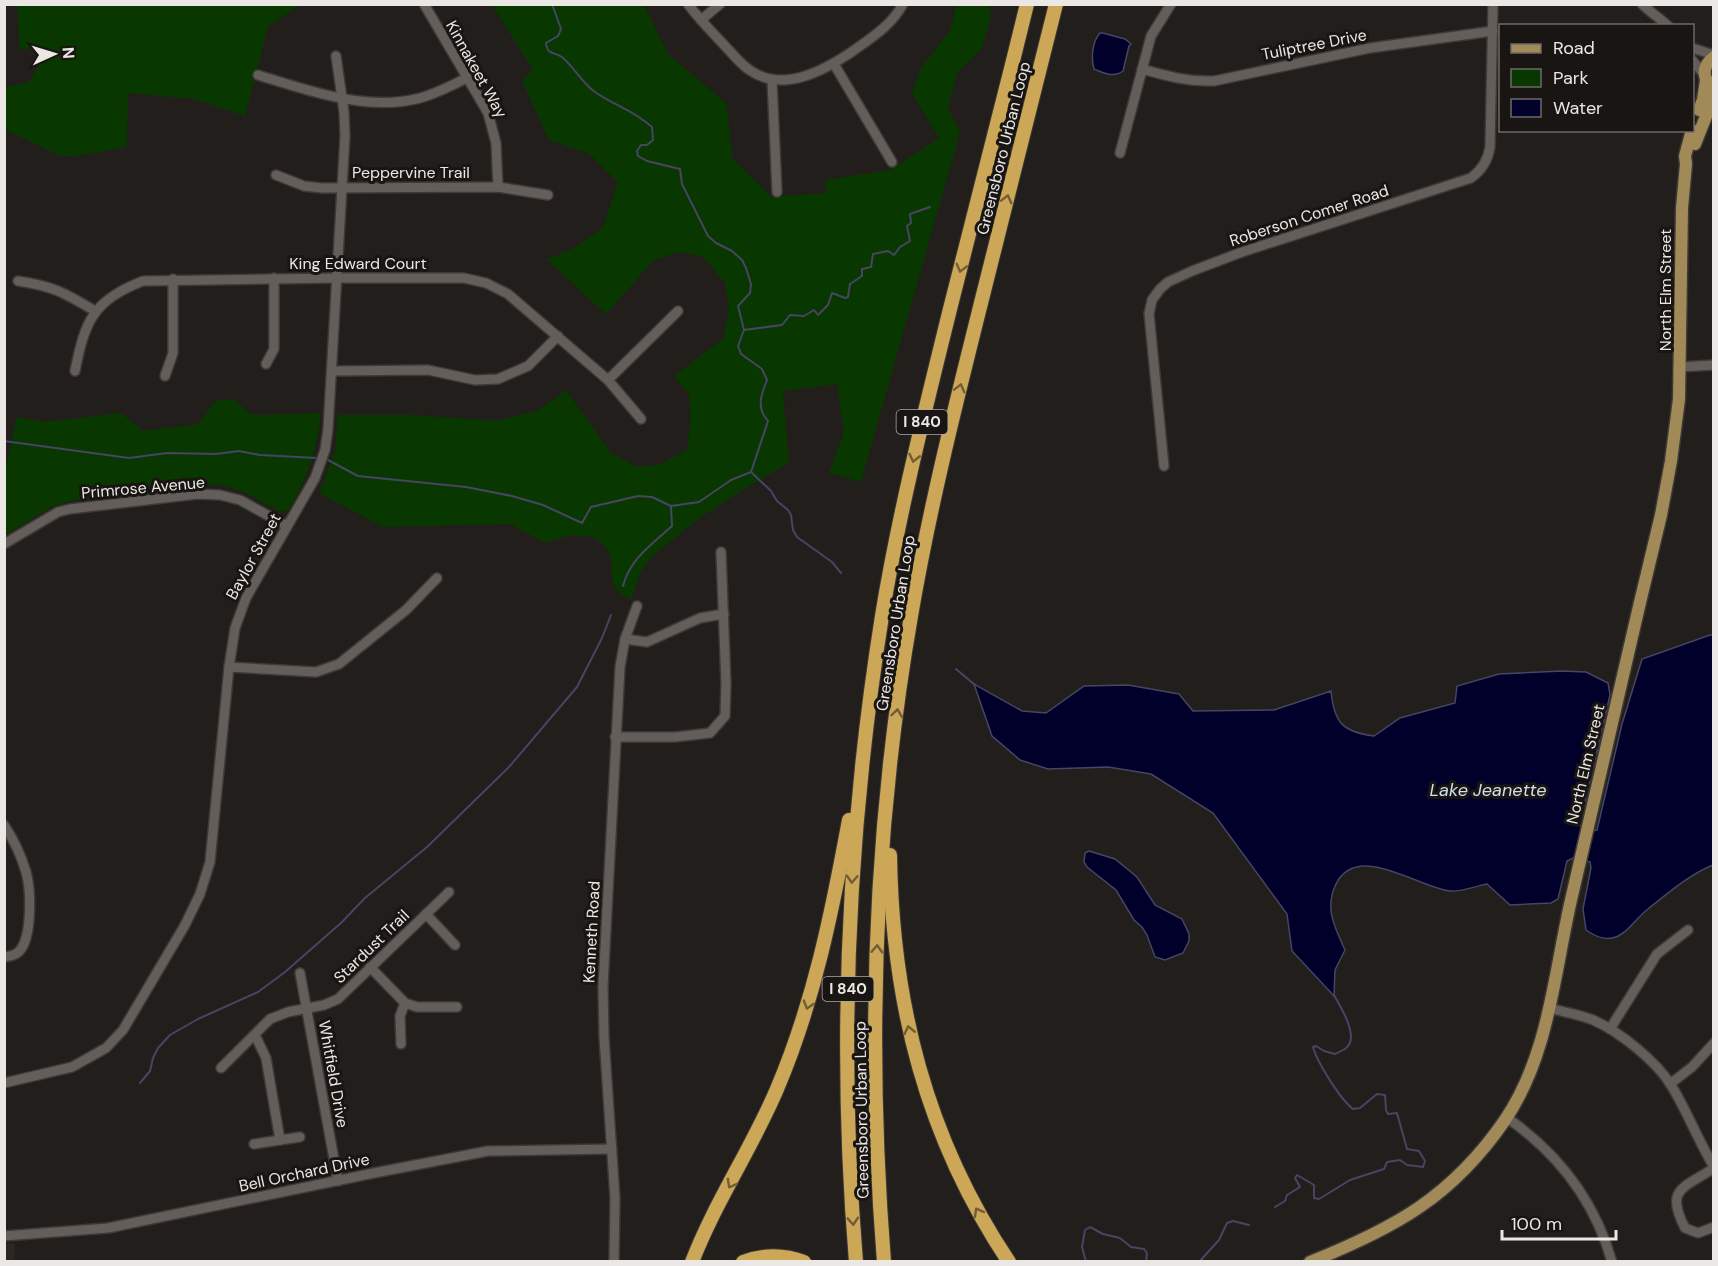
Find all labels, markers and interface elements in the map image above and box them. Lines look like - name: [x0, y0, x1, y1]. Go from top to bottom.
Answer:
- street label: Kinnakeet Way: [441, 17, 512, 122]
- north arrow: [24, 24, 84, 84]
- street label: Tuliptree Drive: [1260, 24, 1368, 65]
- legend: [1499, 24, 1694, 132]
- text: Road: [1553, 36, 1595, 60]
- text: N: [58, 46, 79, 60]
- street label: Greensboro Urban Loop: [972, 59, 1035, 237]
- text: Park: [1553, 66, 1589, 90]
- text: Water: [1553, 96, 1603, 120]
- street label: Peppervine Trail: [352, 162, 470, 183]
- street label: Roberson Comer Road: [1227, 180, 1391, 251]
- one-way arrow: [1000, 194, 1013, 204]
- street label: North Elm Street: [1655, 229, 1676, 351]
- street label: King Edward Court: [289, 253, 427, 274]
- one-way arrow: [955, 263, 968, 273]
- one-way arrow: [953, 383, 965, 394]
- road number: I 840: [896, 410, 948, 434]
- one-way arrow: [908, 452, 921, 462]
- street label: Primrose Avenue: [80, 472, 206, 503]
- street label: Baylor Street: [221, 509, 286, 603]
- street label: Greensboro Urban Loop: [871, 534, 920, 712]
- street label: North Elm Street: [1561, 702, 1610, 826]
- one-way arrow: [890, 709, 902, 718]
- water label: Lake Jeanette: [1429, 778, 1547, 802]
- one-way arrow: [846, 875, 859, 884]
- street label: Kenneth Road: [578, 881, 605, 984]
- street label: Stardust Trail: [329, 905, 414, 988]
- one-way arrow: [871, 945, 884, 954]
- road number: I 840: [822, 977, 874, 1001]
- one-way arrow: [803, 999, 815, 1010]
- street label: Whitfield Drive: [314, 1019, 353, 1129]
- street label: Greensboro Urban Loop: [849, 1021, 874, 1199]
- one-way arrow: [903, 1025, 916, 1035]
- street label: Bell Orchard Drive: [237, 1148, 371, 1197]
- one-way arrow: [727, 1178, 738, 1188]
- scale bar: [1502, 1203, 1616, 1241]
- one-way arrow: [974, 1207, 985, 1218]
- text: 100 m: [1511, 1212, 1562, 1236]
- one-way arrow: [846, 1217, 859, 1226]

